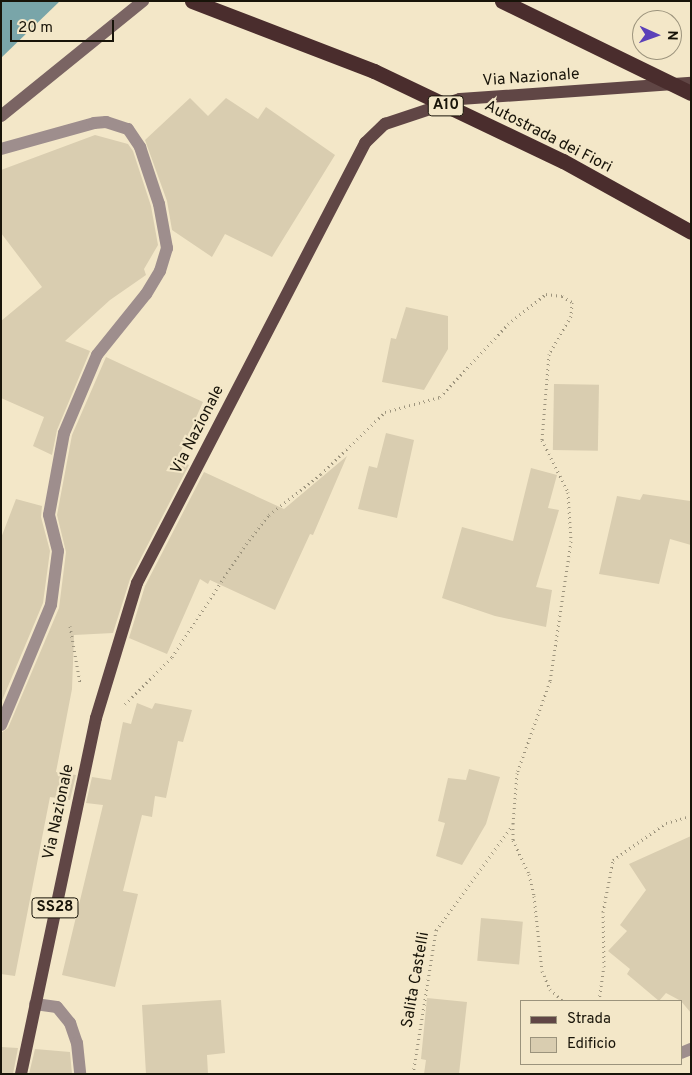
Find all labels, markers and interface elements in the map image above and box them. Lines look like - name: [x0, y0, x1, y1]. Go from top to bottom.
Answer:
- scale bar: [12, 10, 116, 42]
- north arrow: [632, 10, 682, 60]
- text: 20 m: [18, 19, 53, 38]
- text: N: [663, 30, 680, 41]
- street label: Via Nazionale: [482, 65, 580, 91]
- road number: A10: [427, 94, 465, 118]
- street label: Autostrada dei Fiori: [481, 97, 615, 177]
- street label: Via Nazionale: [167, 382, 229, 478]
- street label: Via Nazionale: [40, 762, 78, 862]
- road number: SS28: [31, 896, 79, 920]
- street label: Salita Castelli: [398, 930, 434, 1030]
- legend: [520, 1000, 682, 1065]
- text: Strada: [567, 1010, 611, 1029]
- text: Edificio: [567, 1035, 616, 1054]

